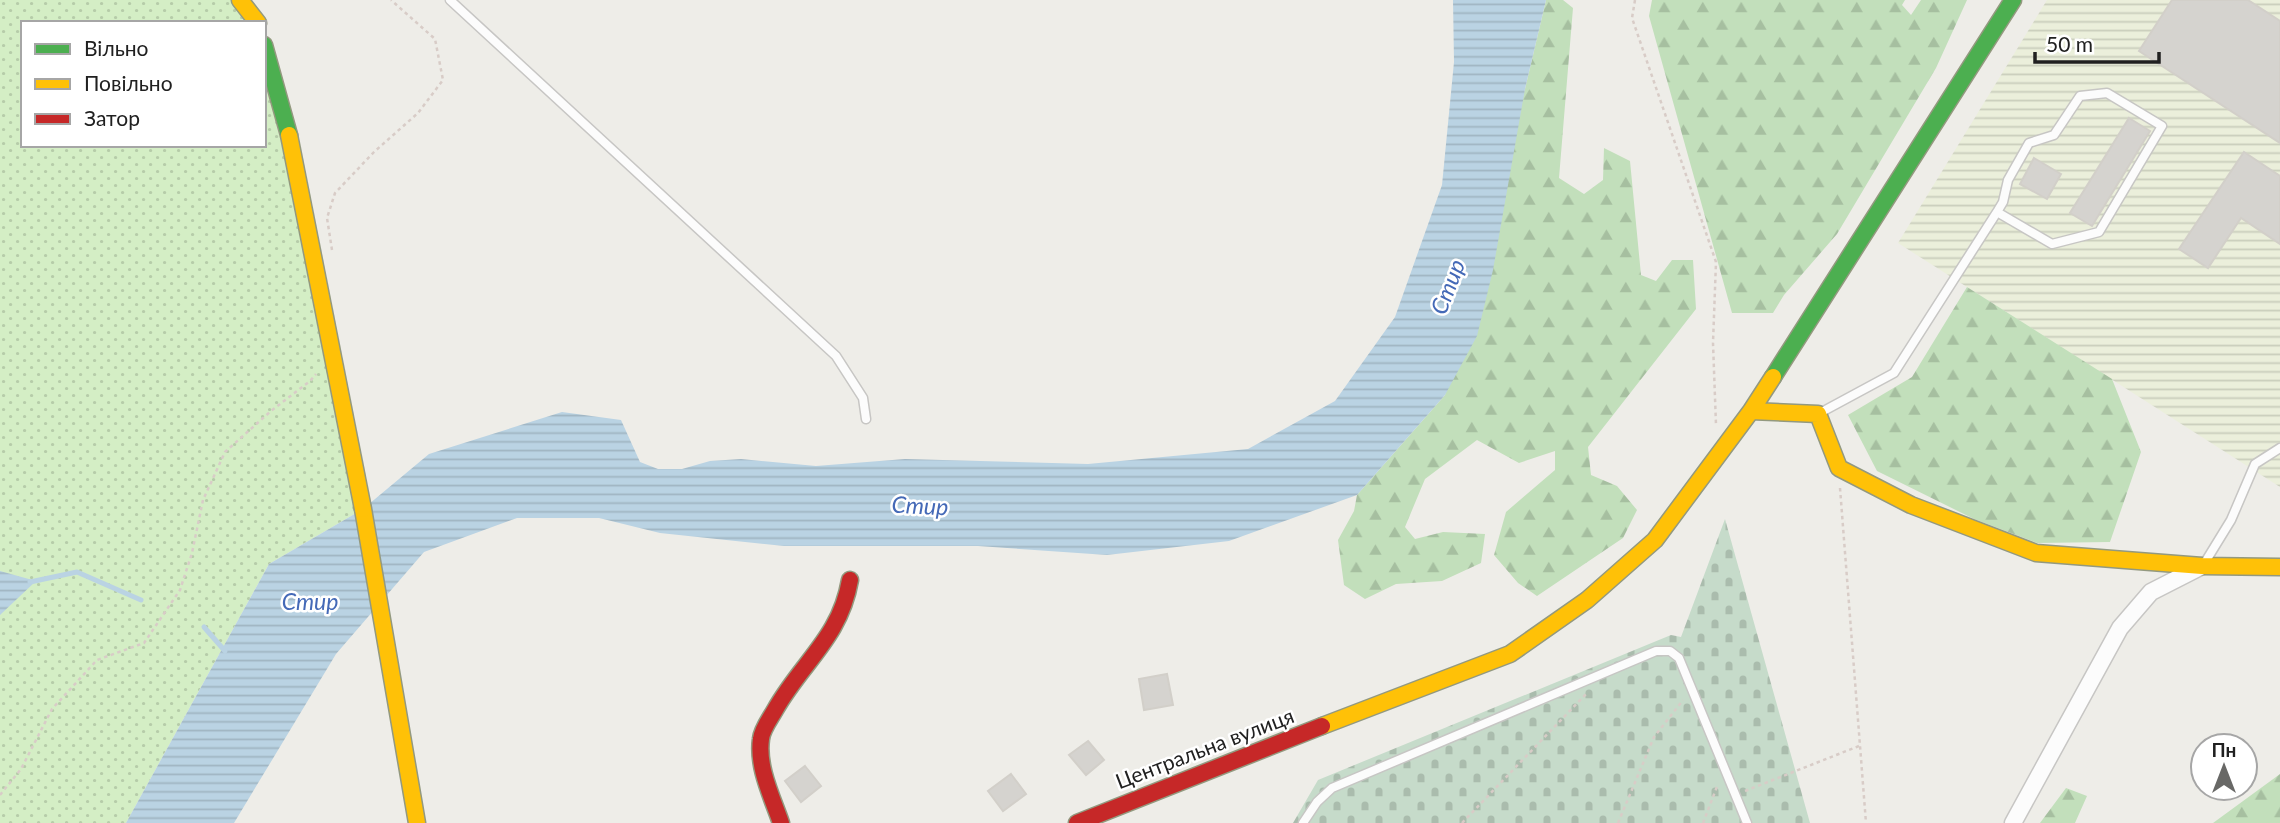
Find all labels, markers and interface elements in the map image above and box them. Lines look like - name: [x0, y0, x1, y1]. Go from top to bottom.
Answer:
- legend: [21, 21, 266, 147]
- scale bar: [2035, 21, 2159, 65]
- text: 50 m: [2046, 31, 2093, 56]
- text: Вільно: [84, 35, 149, 60]
- text: Повільно: [84, 70, 173, 95]
- text: Затор: [84, 105, 140, 130]
- water label: Стир: [1424, 255, 1470, 318]
- water label: Стир: [891, 490, 949, 520]
- water label: Стир: [282, 587, 338, 615]
- street label: Центральна вулиця: [1112, 702, 1297, 793]
- north arrow: [2189, 732, 2259, 802]
- text: Пн: [2212, 738, 2236, 761]

